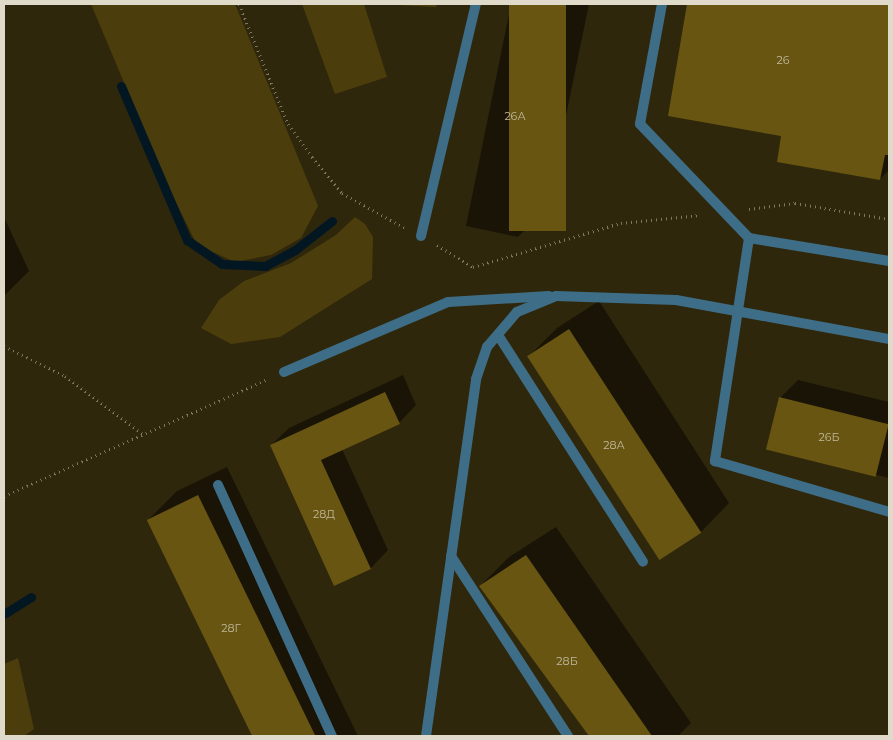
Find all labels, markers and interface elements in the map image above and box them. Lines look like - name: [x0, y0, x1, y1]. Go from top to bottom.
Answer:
- house number: 26: [777, 53, 789, 67]
- house number: 26А: [504, 109, 526, 123]
- house number: 26Б: [819, 430, 839, 444]
- house number: 28А: [603, 438, 625, 452]
- house number: 28Д: [313, 507, 335, 521]
- house number: 28Г: [221, 621, 241, 635]
- house number: 28Б: [556, 654, 578, 668]

